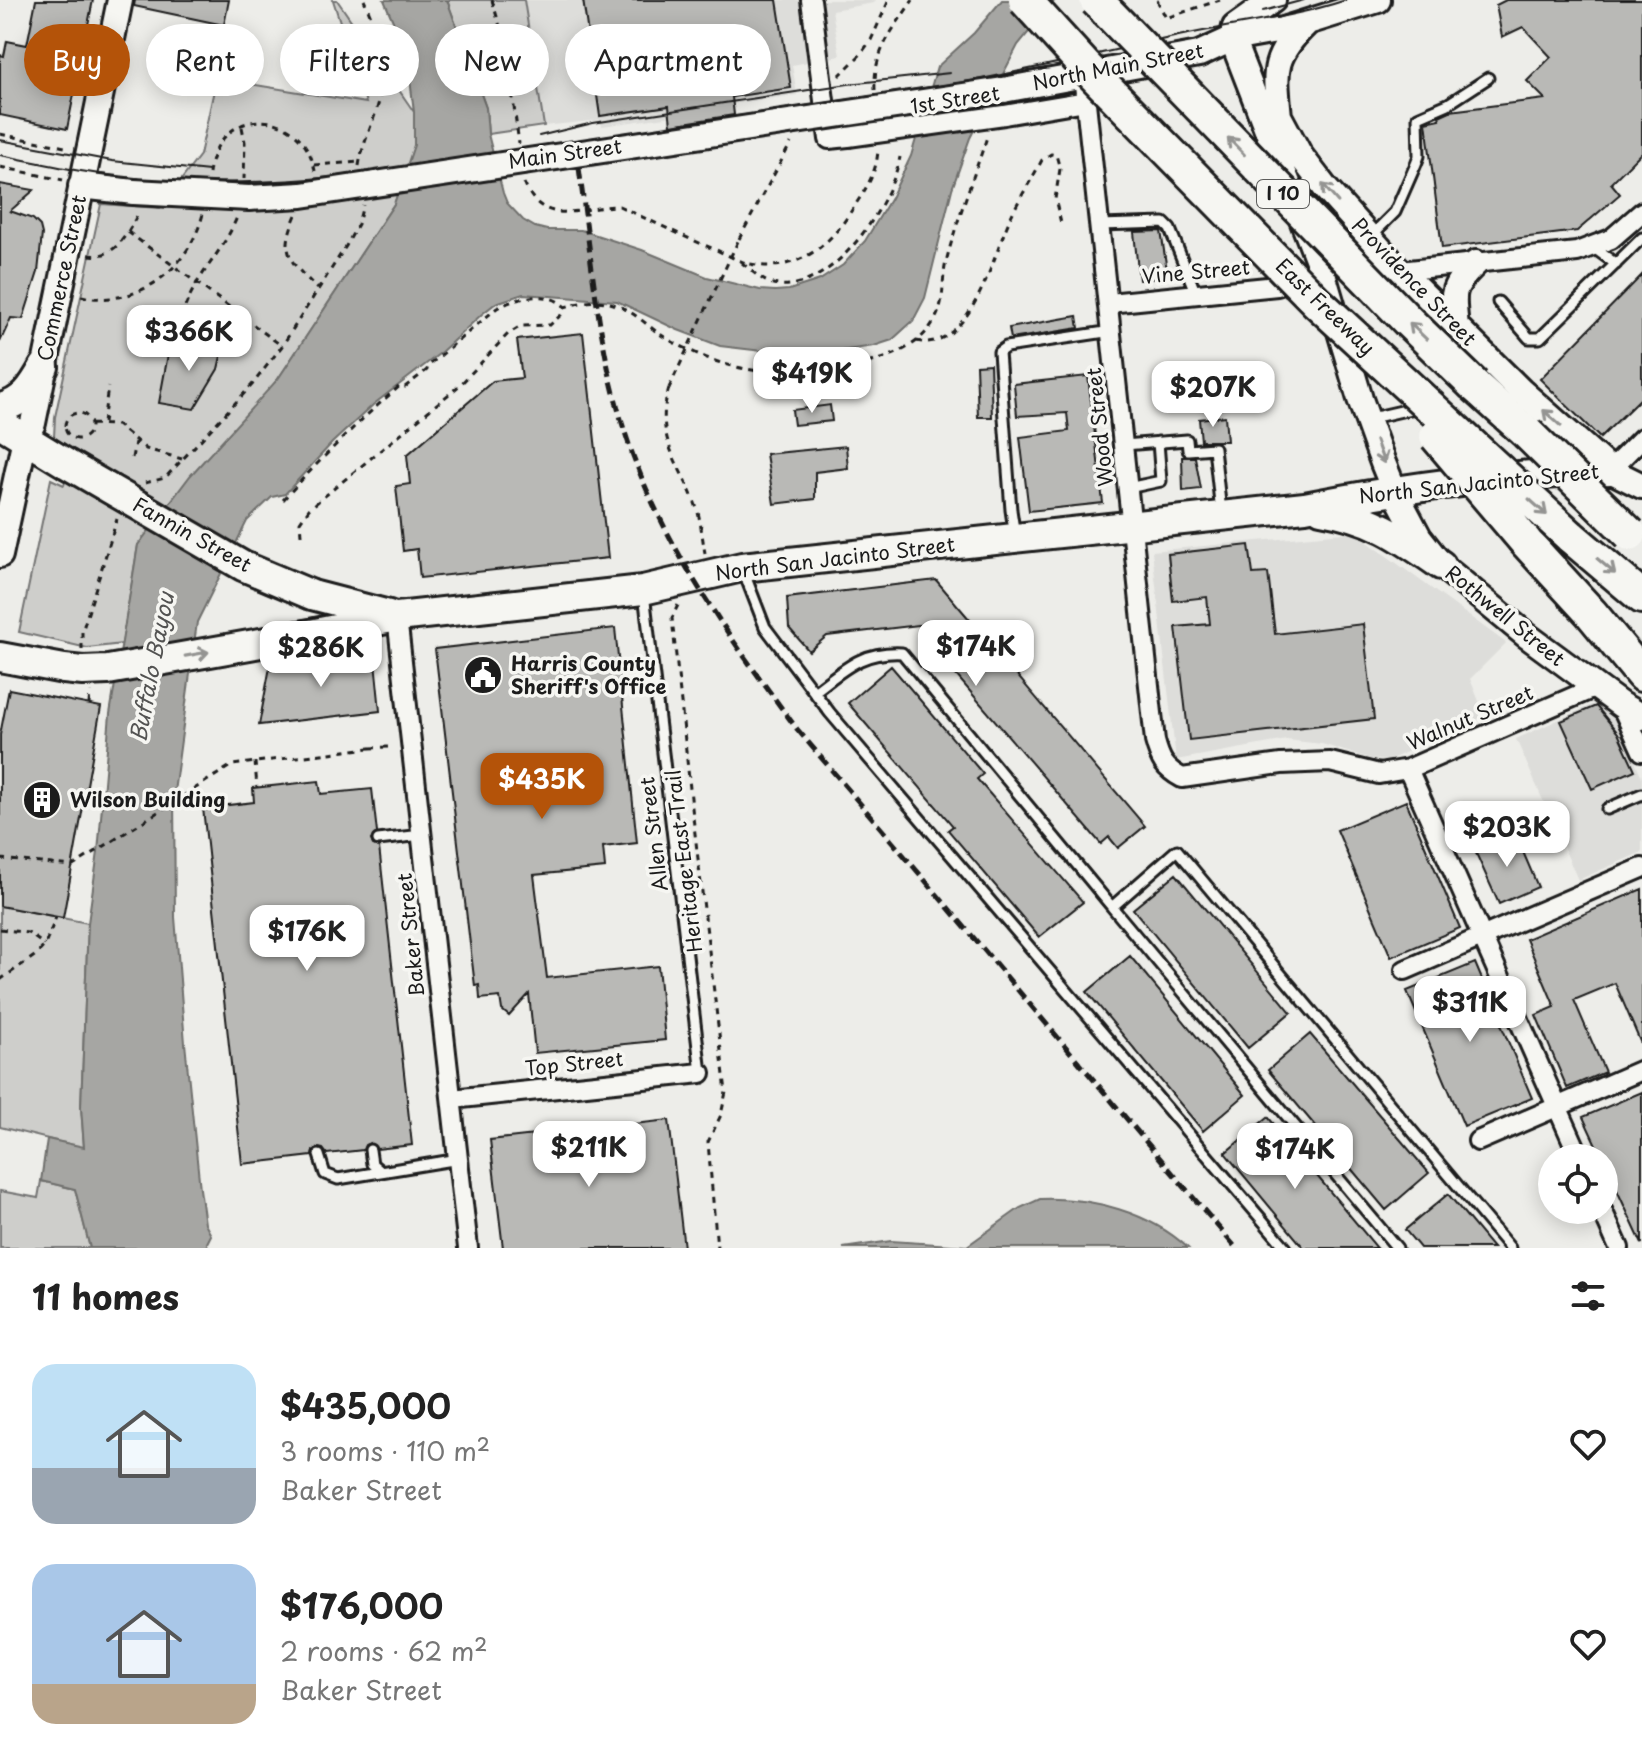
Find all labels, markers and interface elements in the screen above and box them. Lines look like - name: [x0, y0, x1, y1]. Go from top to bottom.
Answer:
- chip: Buy: [24, 24, 130, 96]
- chip: Rent: [146, 24, 264, 96]
- chip: Filters: [280, 24, 419, 96]
- chip: New: [435, 24, 549, 96]
- chip: Apartment: [565, 24, 771, 96]
- street label: North Main Street: [1030, 35, 1206, 97]
- street label: 1st Street: [908, 77, 1002, 121]
- street label: Main Street: [506, 130, 623, 176]
- one-way arrow: [1226, 136, 1246, 156]
- road number: I 10: [1257, 180, 1309, 208]
- one-way arrow: [1321, 184, 1339, 204]
- street label: Commerce Street: [29, 192, 93, 364]
- street label: Providence Street: [1346, 210, 1484, 352]
- street label: Vine Street: [1141, 251, 1251, 291]
- street label: East Freeway: [1269, 251, 1382, 361]
- pin: $366K: [133, 305, 245, 373]
- text: $366K: [145, 311, 233, 350]
- one-way arrow: [1409, 322, 1428, 341]
- pin: $419K: [756, 347, 868, 415]
- text: $419K: [771, 353, 853, 392]
- pin: $207K: [1157, 361, 1269, 429]
- street label: Wood Street: [1078, 366, 1120, 488]
- text: $207K: [1170, 367, 1256, 406]
- one-way arrow: [1542, 409, 1562, 427]
- one-way arrow: [1373, 440, 1388, 465]
- street label: North San Jacinto Street: [1357, 455, 1600, 511]
- street label: Fannin Street: [128, 489, 257, 579]
- one-way arrow: [1528, 498, 1548, 516]
- street label: North San Jacinto Street: [713, 528, 956, 588]
- one-way arrow: [1595, 557, 1616, 575]
- street label: Rothwell Street: [1439, 558, 1572, 673]
- water label: Buffalo Bayou: [120, 587, 182, 744]
- pin: $174K: [920, 620, 1032, 688]
- pin: $286K: [265, 621, 377, 689]
- text: $174K: [936, 626, 1016, 665]
- text: $286K: [278, 627, 364, 666]
- one-way arrow: [183, 646, 209, 661]
- place label: Harris County Sheriff's Office: [511, 648, 667, 701]
- public building icon: Harris County Sheriff's Office: [462, 654, 504, 696]
- street label: Walnut Street: [1402, 677, 1538, 757]
- pin: $435K: [486, 753, 598, 821]
- text: $435K: [499, 759, 585, 798]
- street label: Heritage East Trail: [657, 768, 709, 954]
- street label: Allen Street: [631, 775, 675, 893]
- building icon: Wilson Building: [21, 779, 63, 821]
- place label: Wilson Building: [70, 784, 225, 814]
- pin: $203K: [1451, 801, 1563, 869]
- text: $203K: [1463, 807, 1551, 846]
- street label: Baker Street: [389, 872, 431, 999]
- pin: $176K: [251, 905, 363, 973]
- text: $176K: [268, 911, 346, 950]
- pin: $311K: [1414, 976, 1526, 1044]
- text: $311K: [1432, 982, 1508, 1021]
- street label: Top Street: [523, 1043, 624, 1083]
- pin: $211K: [533, 1121, 645, 1189]
- pin: $174K: [1239, 1123, 1351, 1191]
- text: $211K: [551, 1127, 627, 1166]
- text: $174K: [1255, 1129, 1335, 1168]
- map controls: [1538, 1144, 1618, 1224]
- button: locate: [1538, 1144, 1618, 1224]
- text: 11 homes: [32, 1270, 179, 1322]
- icon: filters: [1566, 1274, 1610, 1318]
- text: $435,000: [280, 1379, 451, 1431]
- icon: home: [96, 1396, 192, 1492]
- icon: heart: [1566, 1422, 1610, 1466]
- text: 3 rooms · 110 m²: [280, 1431, 490, 1470]
- text: Baker Street: [280, 1470, 442, 1509]
- text: $176,000: [280, 1579, 443, 1631]
- icon: home: [96, 1596, 192, 1692]
- icon: heart: [1566, 1622, 1610, 1666]
- text: 2 rooms · 62 m²: [280, 1631, 488, 1670]
- text: Baker Street: [280, 1670, 442, 1709]

